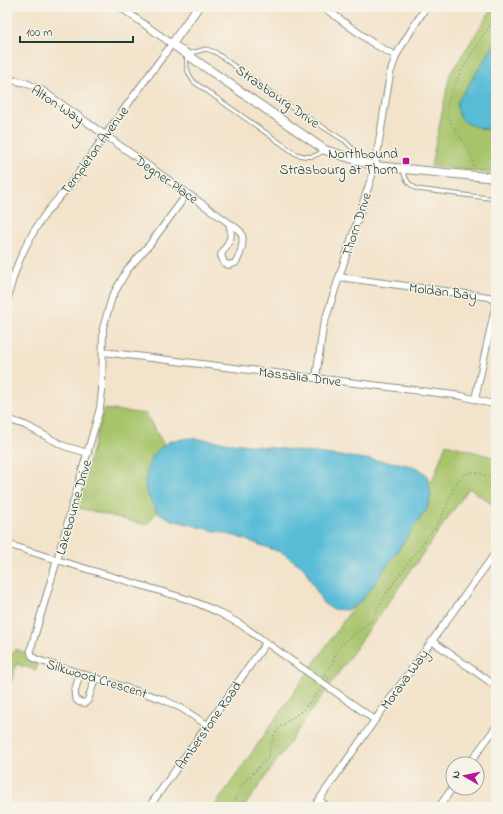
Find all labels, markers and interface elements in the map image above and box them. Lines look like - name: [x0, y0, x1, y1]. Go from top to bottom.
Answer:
- scale bar: [20, 18, 133, 44]
- text: 100 m: [26, 24, 53, 42]
- street label: Strasbourg Drive: [230, 60, 324, 135]
- street label: Alton Way: [26, 80, 88, 131]
- street label: Templeton Avenue: [56, 102, 135, 200]
- place label: Northbound Strasbourg at Thorn: [280, 144, 398, 182]
- street label: Degner Place: [129, 150, 203, 211]
- marker: Northbound Strasbourg at Thorn: [401, 156, 411, 166]
- street label: Thorn Drive: [337, 189, 378, 259]
- street label: Moldan Bay: [408, 278, 478, 308]
- street label: Massalia Drive: [257, 362, 343, 393]
- street label: Lakebourne Drive: [51, 457, 98, 557]
- street label: Morava Way: [376, 645, 435, 715]
- street label: Silkwood Crescent: [44, 654, 150, 705]
- street label: Amberstone Road: [171, 677, 248, 774]
- north arrow: [445, 756, 485, 796]
- text: N: [448, 770, 465, 780]

